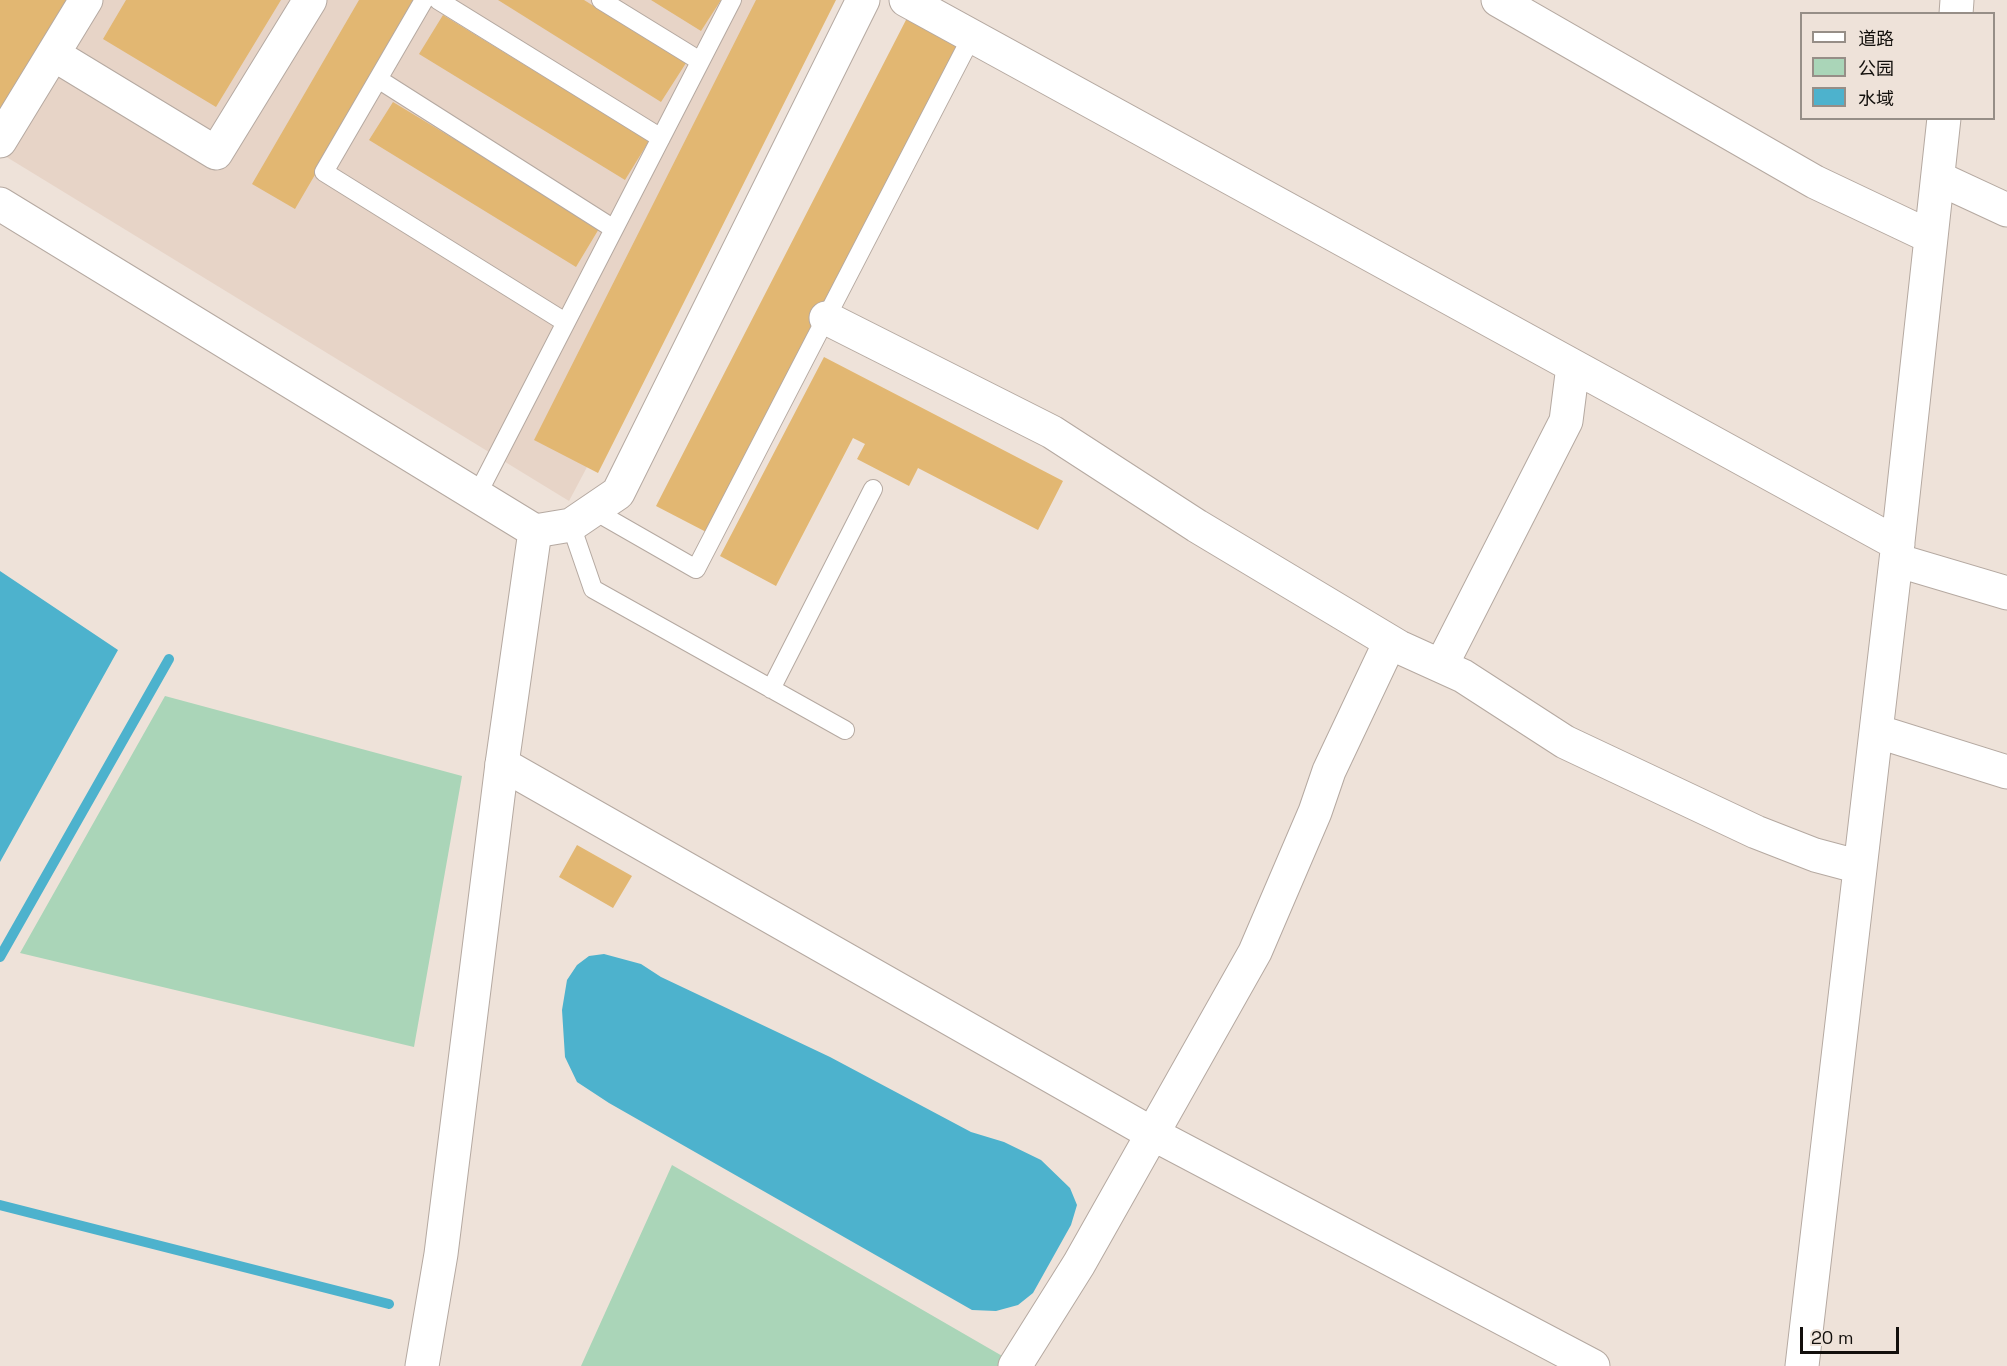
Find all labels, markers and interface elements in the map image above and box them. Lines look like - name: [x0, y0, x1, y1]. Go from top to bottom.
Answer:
- legend: [1800, 12, 1995, 120]
- text: 道路: [1858, 27, 1894, 50]
- text: 公园: [1858, 57, 1894, 80]
- text: 水域: [1858, 87, 1894, 110]
- scale bar: [1803, 1315, 1902, 1353]
- text: 20 m: [1811, 1326, 1854, 1349]

